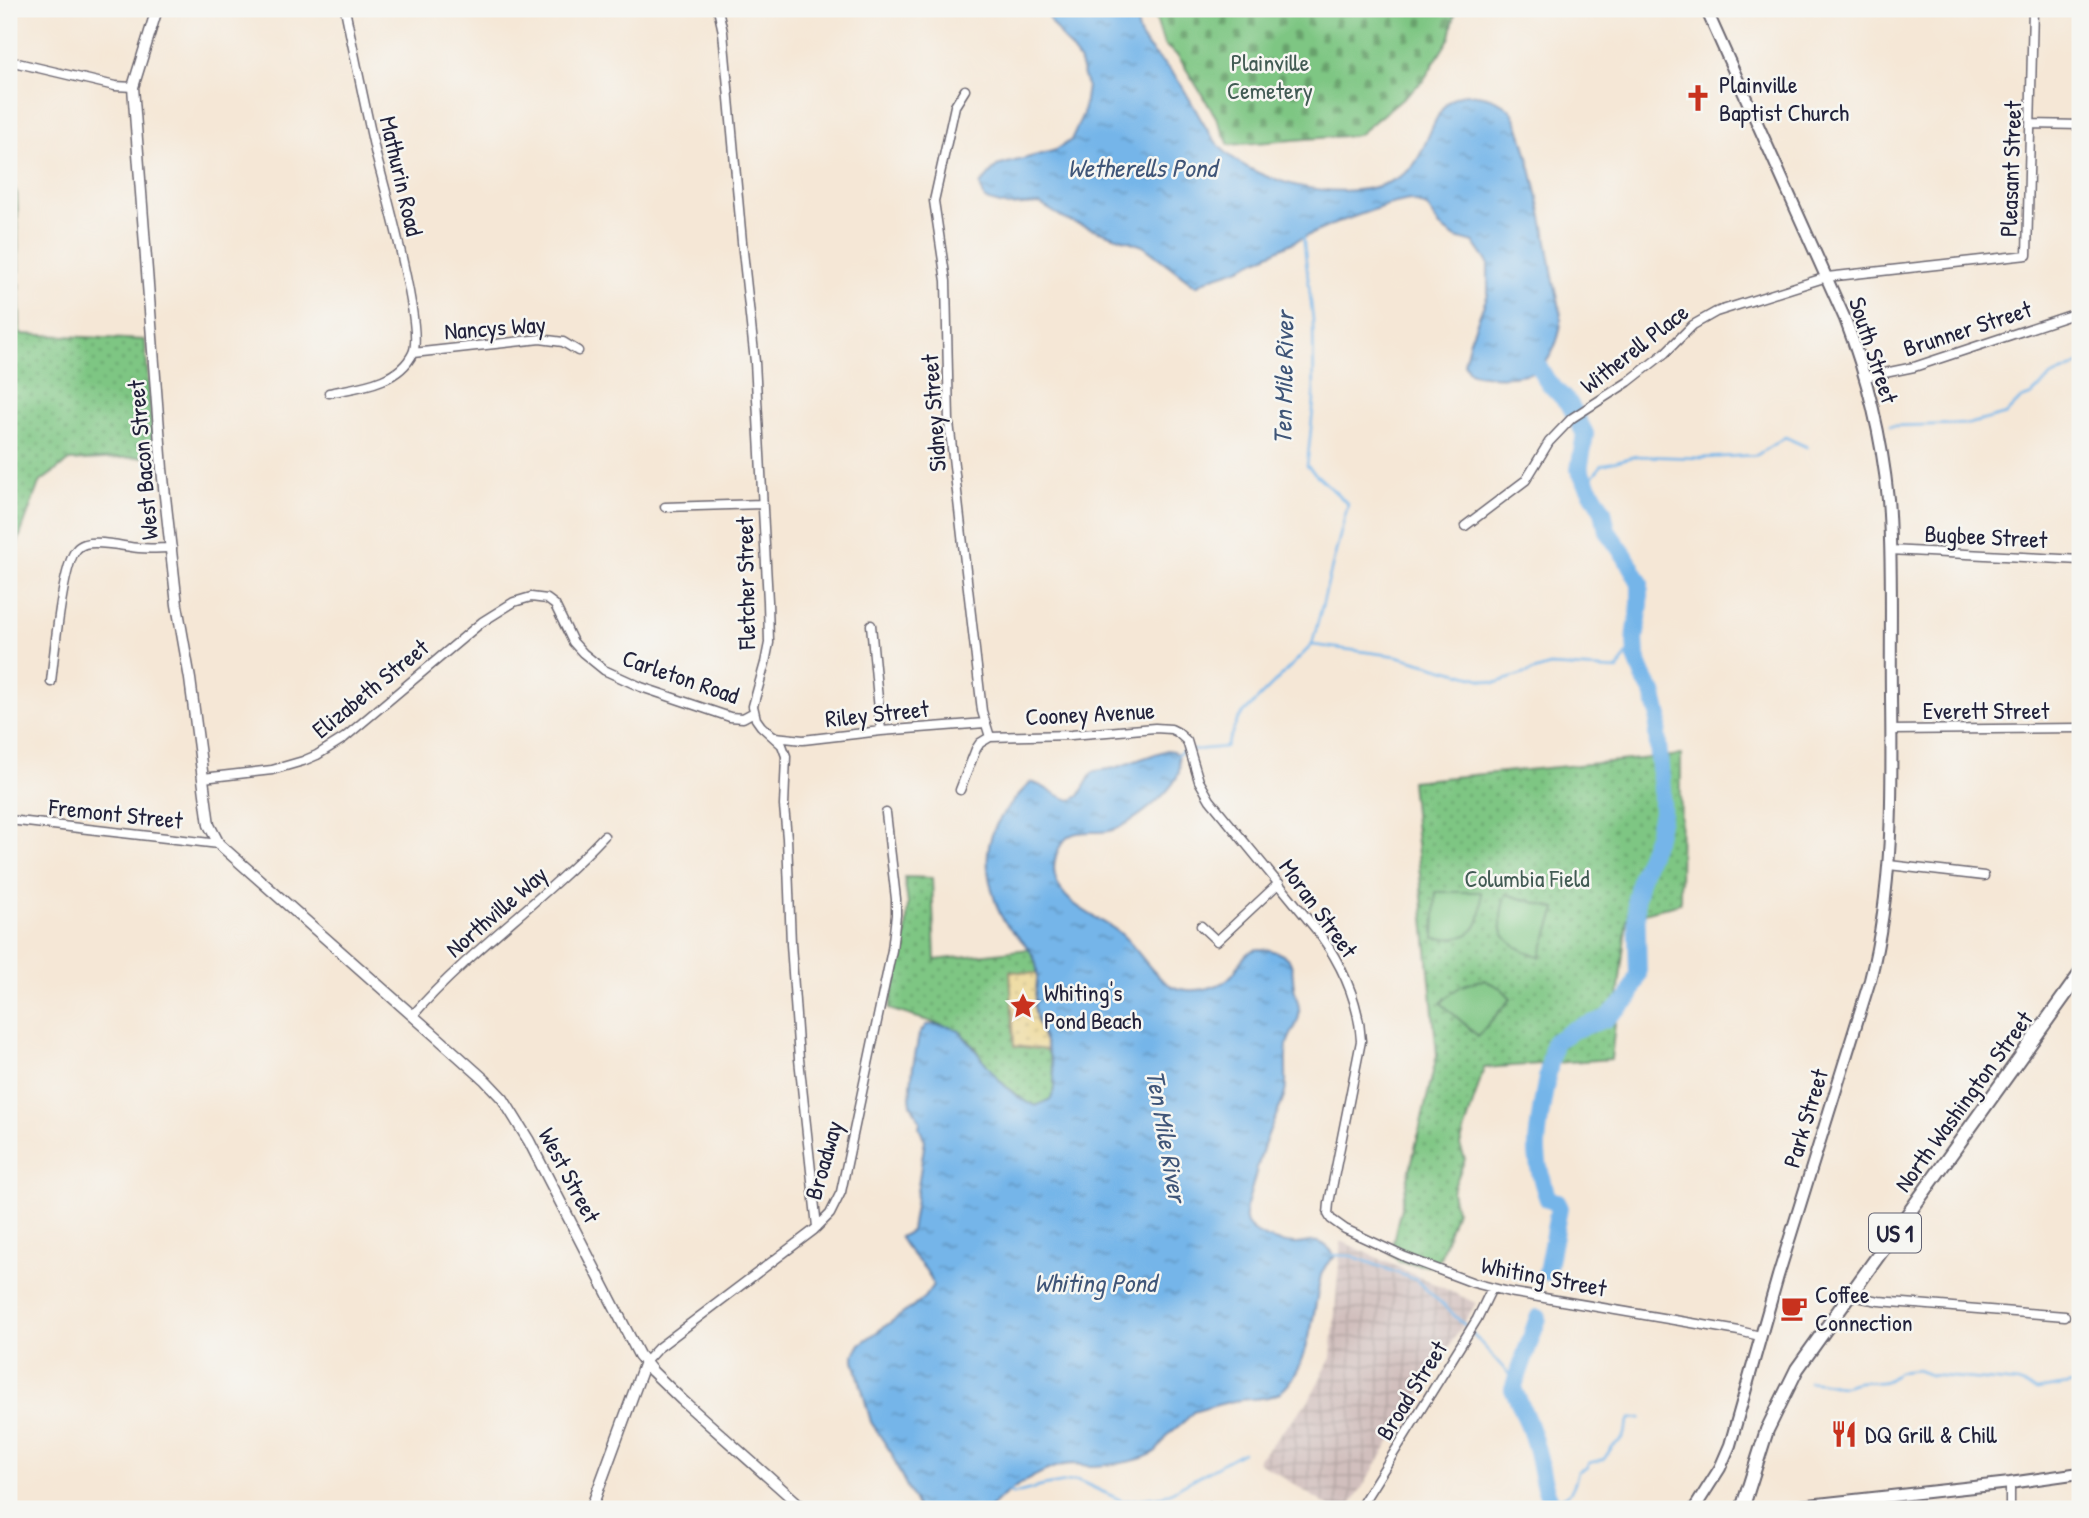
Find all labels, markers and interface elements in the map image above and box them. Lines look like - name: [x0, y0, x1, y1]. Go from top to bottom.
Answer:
- park label: Plainville Cemetery: [1227, 46, 1313, 106]
- place label: Plainville Baptist Church: [1719, 68, 1849, 128]
- church icon: Plainville Baptist Church: [1683, 83, 1713, 113]
- street label: Pleasant Street: [1992, 100, 2028, 238]
- street label: Mathurin Road: [373, 113, 431, 239]
- water label: Wetherells Pond: [1067, 150, 1220, 185]
- street label: Brunner Street: [1899, 292, 2036, 364]
- street label: South Street: [1842, 293, 1906, 408]
- street label: Witherell Place: [1573, 295, 1695, 400]
- street label: Nancys Way: [443, 307, 547, 347]
- water label: Ten Mile River: [1264, 308, 1302, 445]
- street label: Sidney Street: [913, 352, 953, 473]
- street label: West Bacon Street: [119, 378, 165, 541]
- street label: Fletcher Street: [728, 516, 762, 651]
- street label: Bugbee Street: [1924, 517, 2049, 555]
- street label: Elizabeth Street: [305, 631, 436, 745]
- street label: Carleton Road: [618, 641, 744, 711]
- street label: Riley Street: [824, 692, 931, 734]
- street label: Cooney Avenue: [1025, 694, 1156, 732]
- street label: Everett Street: [1923, 694, 2050, 726]
- street label: Fremont Street: [47, 790, 185, 836]
- street label: Moran Street: [1272, 852, 1366, 964]
- street label: Northville Way: [438, 858, 554, 964]
- park label: Columbia Field: [1465, 862, 1590, 894]
- place label: Whiting's Pond Beach: [1044, 976, 1141, 1036]
- place icon: Whiting's Pond Beach: [1008, 991, 1038, 1021]
- street label: North Washington Street: [1887, 1004, 2040, 1198]
- street label: Park Street: [1775, 1064, 1835, 1171]
- water label: Ten Mile River: [1138, 1067, 1196, 1208]
- street label: Broadway: [797, 1117, 849, 1203]
- street label: West Street: [532, 1122, 609, 1229]
- road number: US 1: [1869, 1214, 1921, 1252]
- street label: Whiting Street: [1479, 1248, 1610, 1304]
- water label: Whiting Pond: [1034, 1265, 1160, 1301]
- place label: Coffee Connection: [1815, 1278, 1913, 1338]
- cafe icon: Coffee Connection: [1779, 1293, 1809, 1323]
- street label: Broad Street: [1368, 1334, 1454, 1446]
- place label: DQ Grill & Chill: [1865, 1418, 1997, 1450]
- restaurant icon: DQ Grill & Chill: [1829, 1419, 1859, 1449]

